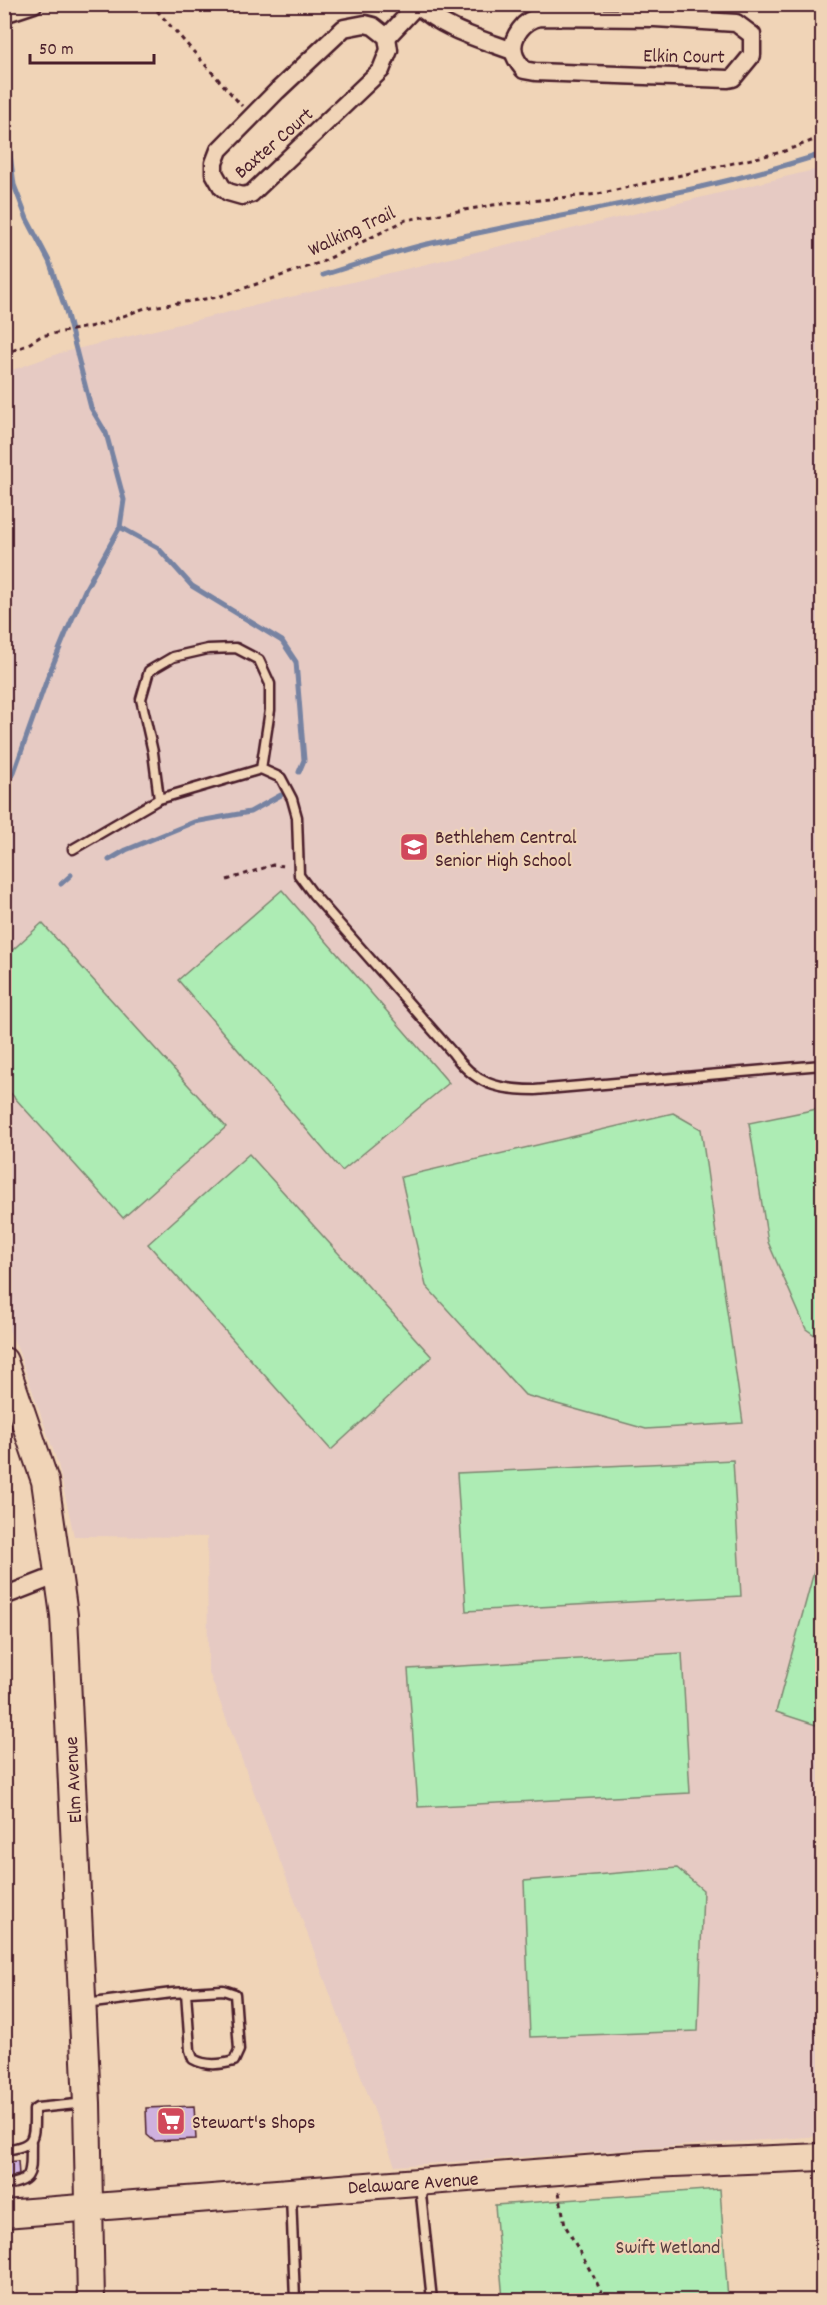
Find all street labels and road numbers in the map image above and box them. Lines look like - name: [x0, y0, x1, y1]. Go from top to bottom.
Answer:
- street label: Elkin Court: [643, 43, 725, 73]
- street label: Baxter Court: [229, 102, 321, 187]
- street label: Walking Trail: [304, 200, 401, 265]
- street label: Elm Avenue: [59, 1736, 91, 1824]
- street label: Delaware Avenue: [347, 2166, 480, 2204]

